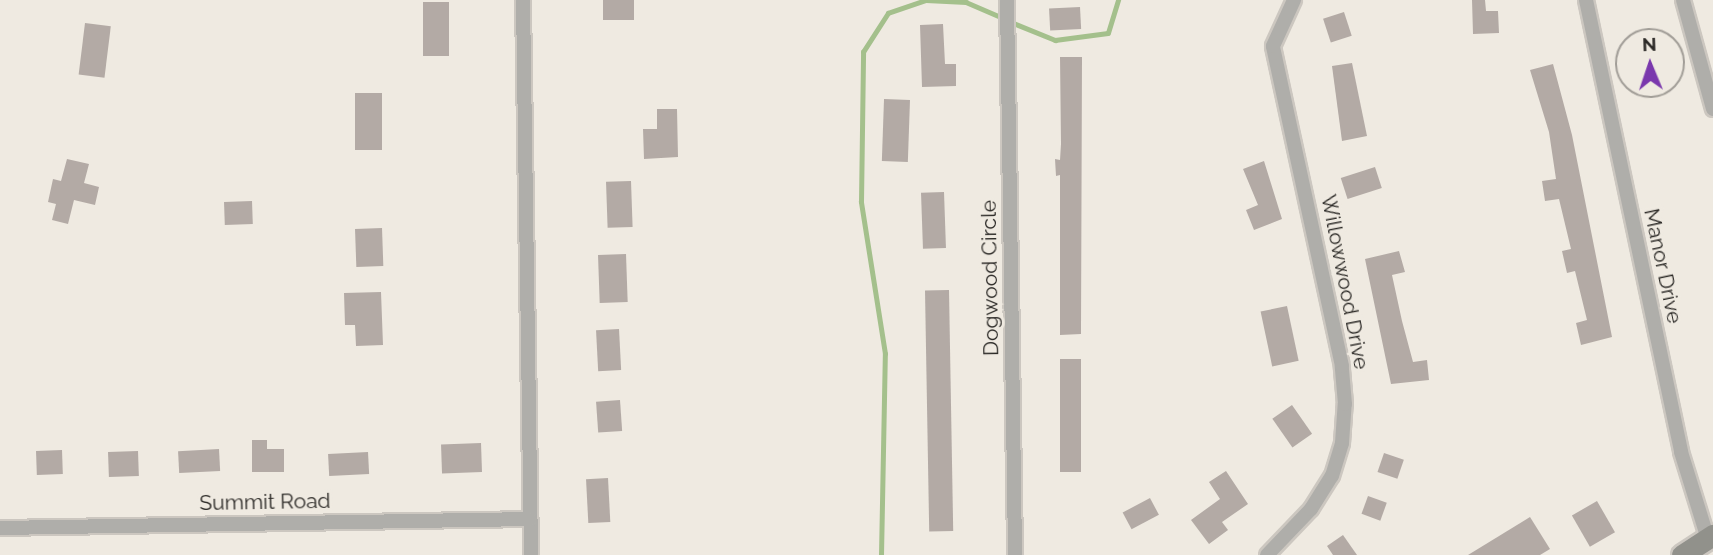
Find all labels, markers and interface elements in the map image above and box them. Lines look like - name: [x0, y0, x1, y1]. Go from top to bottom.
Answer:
- north arrow: [1615, 28, 1685, 98]
- text: N: [1642, 33, 1657, 55]
- street label: Willowwood Drive: [1316, 193, 1374, 371]
- street label: Dogwood Circle: [976, 200, 1004, 356]
- street label: Manor Drive: [1638, 206, 1688, 326]
- street label: Summit Road: [199, 488, 331, 516]

